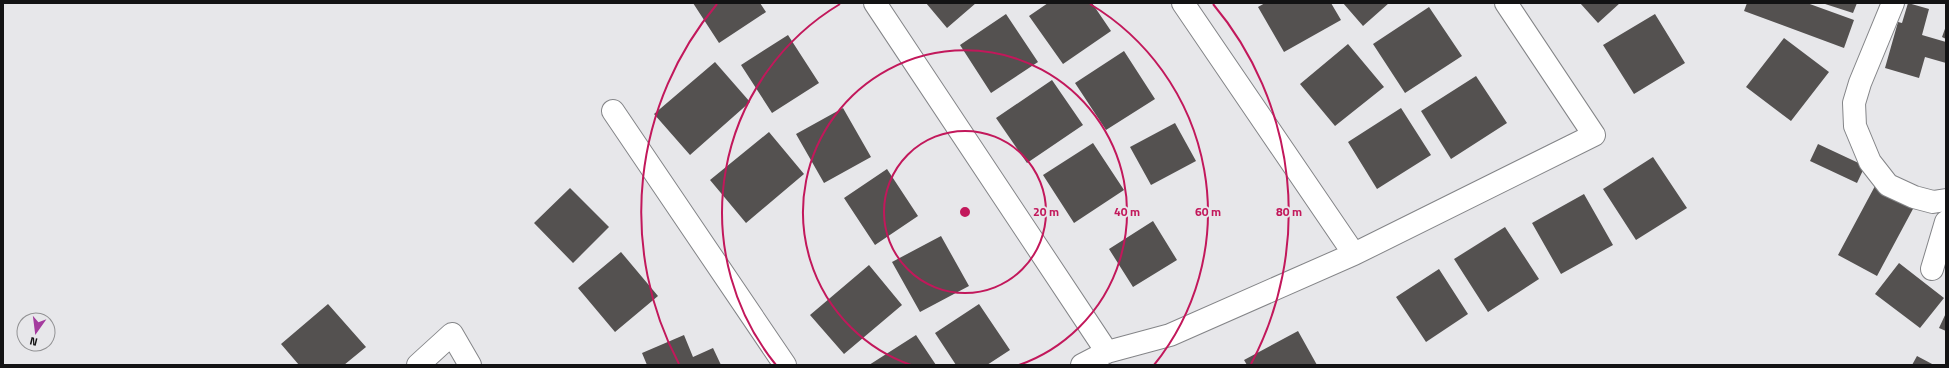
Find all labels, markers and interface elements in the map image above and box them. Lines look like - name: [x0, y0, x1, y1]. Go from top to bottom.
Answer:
- text: 20 m: [1033, 202, 1059, 221]
- text: 40 m: [1114, 202, 1140, 221]
- text: 60 m: [1195, 202, 1221, 221]
- text: 80 m: [1276, 202, 1302, 221]
- centre of rings: [958, 205, 972, 219]
- north arrow: [16, 312, 56, 352]
- text: N: [28, 333, 39, 350]

